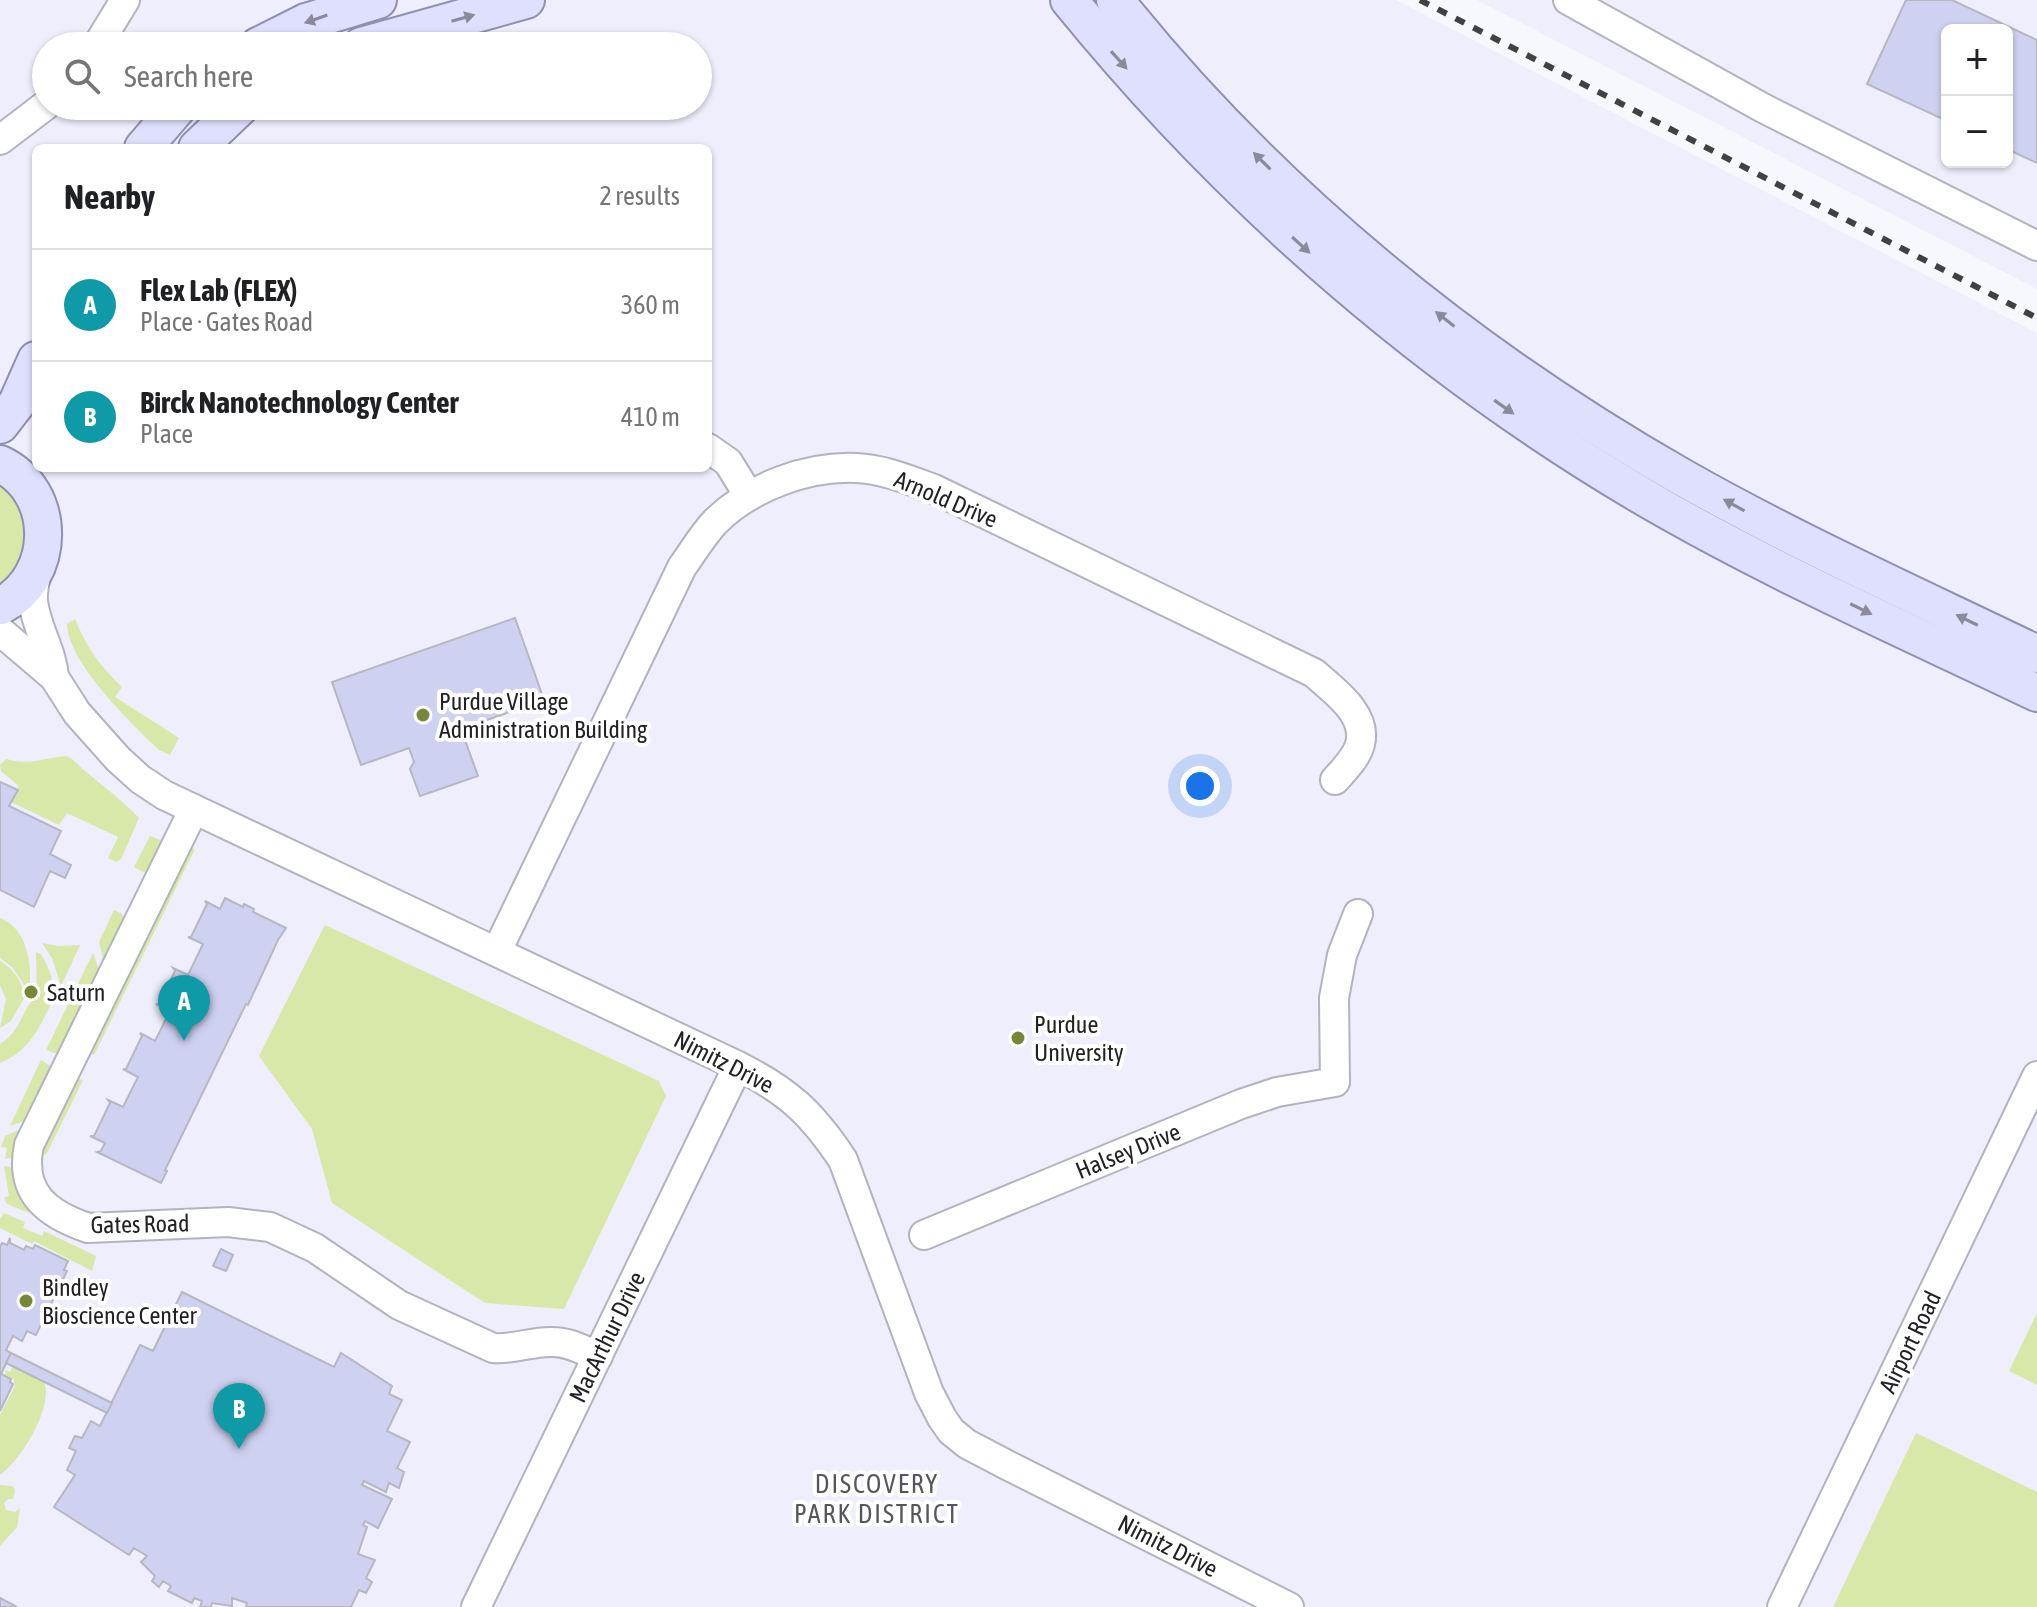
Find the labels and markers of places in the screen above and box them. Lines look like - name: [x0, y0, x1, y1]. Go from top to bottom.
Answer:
- place label: Purdue Village Administration Building: [439, 688, 648, 743]
- marker: Purdue Village Administration Building: [414, 706, 432, 724]
- pin: A: [158, 975, 210, 1041]
- place label: Saturn: [47, 979, 105, 1006]
- marker: Saturn: [22, 983, 40, 1001]
- place label: Purdue University: [1034, 1011, 1124, 1066]
- marker: Purdue University: [1009, 1029, 1027, 1047]
- place label: Bindley Bioscience Center: [42, 1274, 198, 1329]
- marker: Bindley Bioscience Center: [17, 1292, 35, 1310]
- pin: B: [213, 1383, 265, 1449]

